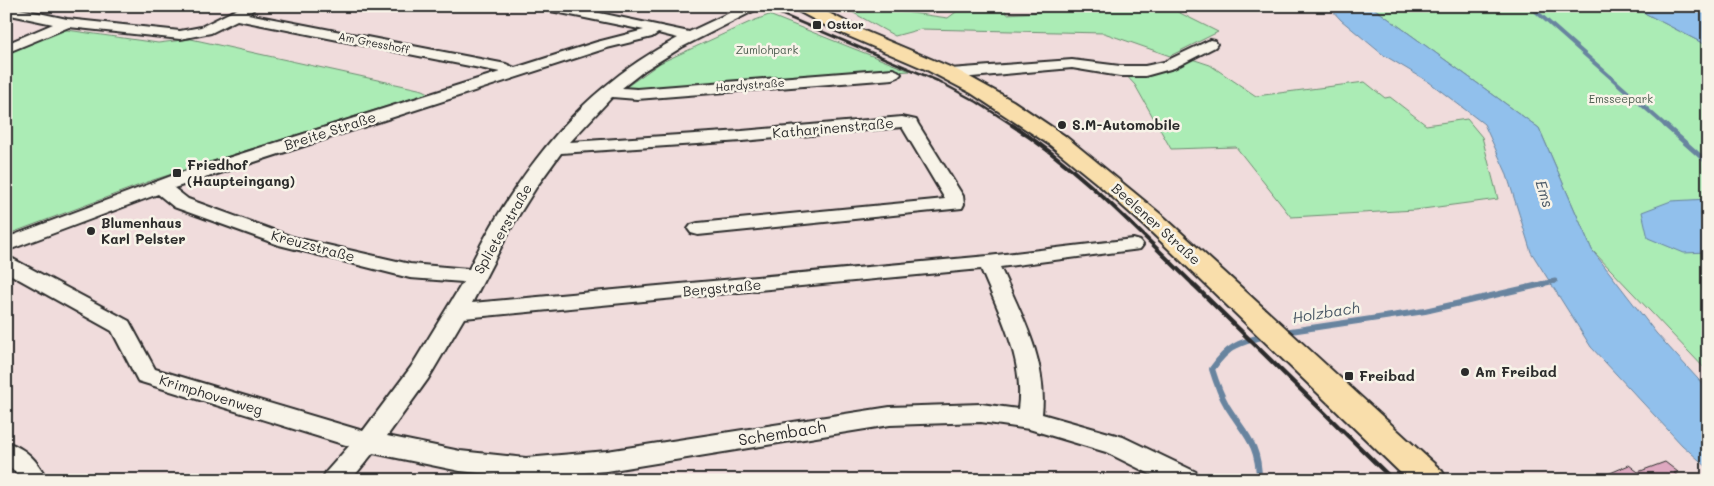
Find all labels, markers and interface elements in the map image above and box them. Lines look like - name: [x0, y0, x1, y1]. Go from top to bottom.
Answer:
- place label: Osttor: [827, 17, 864, 32]
- marker: Osttor: [811, 19, 823, 31]
- street label: Am Gresshoff: [337, 28, 412, 57]
- park label: Zumlohpark: [736, 42, 798, 57]
- street label: Hardystraße: [715, 75, 785, 94]
- park label: Emsseepark: [1589, 91, 1653, 106]
- street label: Breite Straße: [282, 107, 378, 154]
- street label: Katharinenstraße: [771, 113, 894, 142]
- place label: S.M-Automobile: [1072, 115, 1180, 134]
- marker: S.M-Automobile: [1056, 119, 1068, 131]
- place label: Friedhof (Haupteingang): [187, 155, 295, 190]
- marker: Friedhof (Haupteingang): [171, 167, 183, 179]
- water label: Ems: [1531, 177, 1559, 210]
- street label: Beelener Straße: [1108, 179, 1205, 269]
- street label: Splieterstraße: [469, 180, 536, 277]
- place label: Blumenhaus Karl Pelster: [101, 213, 186, 248]
- marker: Blumenhaus Karl Pelster: [85, 225, 97, 237]
- street label: Kreuzstraße: [269, 225, 357, 266]
- street label: Bergstraße: [682, 275, 762, 300]
- water label: Holzbach: [1291, 297, 1361, 327]
- place label: Am Freibad: [1475, 362, 1557, 381]
- place label: Freibad: [1359, 366, 1415, 385]
- marker: Am Freibad: [1459, 366, 1471, 378]
- street label: Krimphovenweg: [157, 370, 265, 419]
- marker: Freibad: [1343, 370, 1355, 382]
- street label: Schembach: [736, 415, 827, 450]

